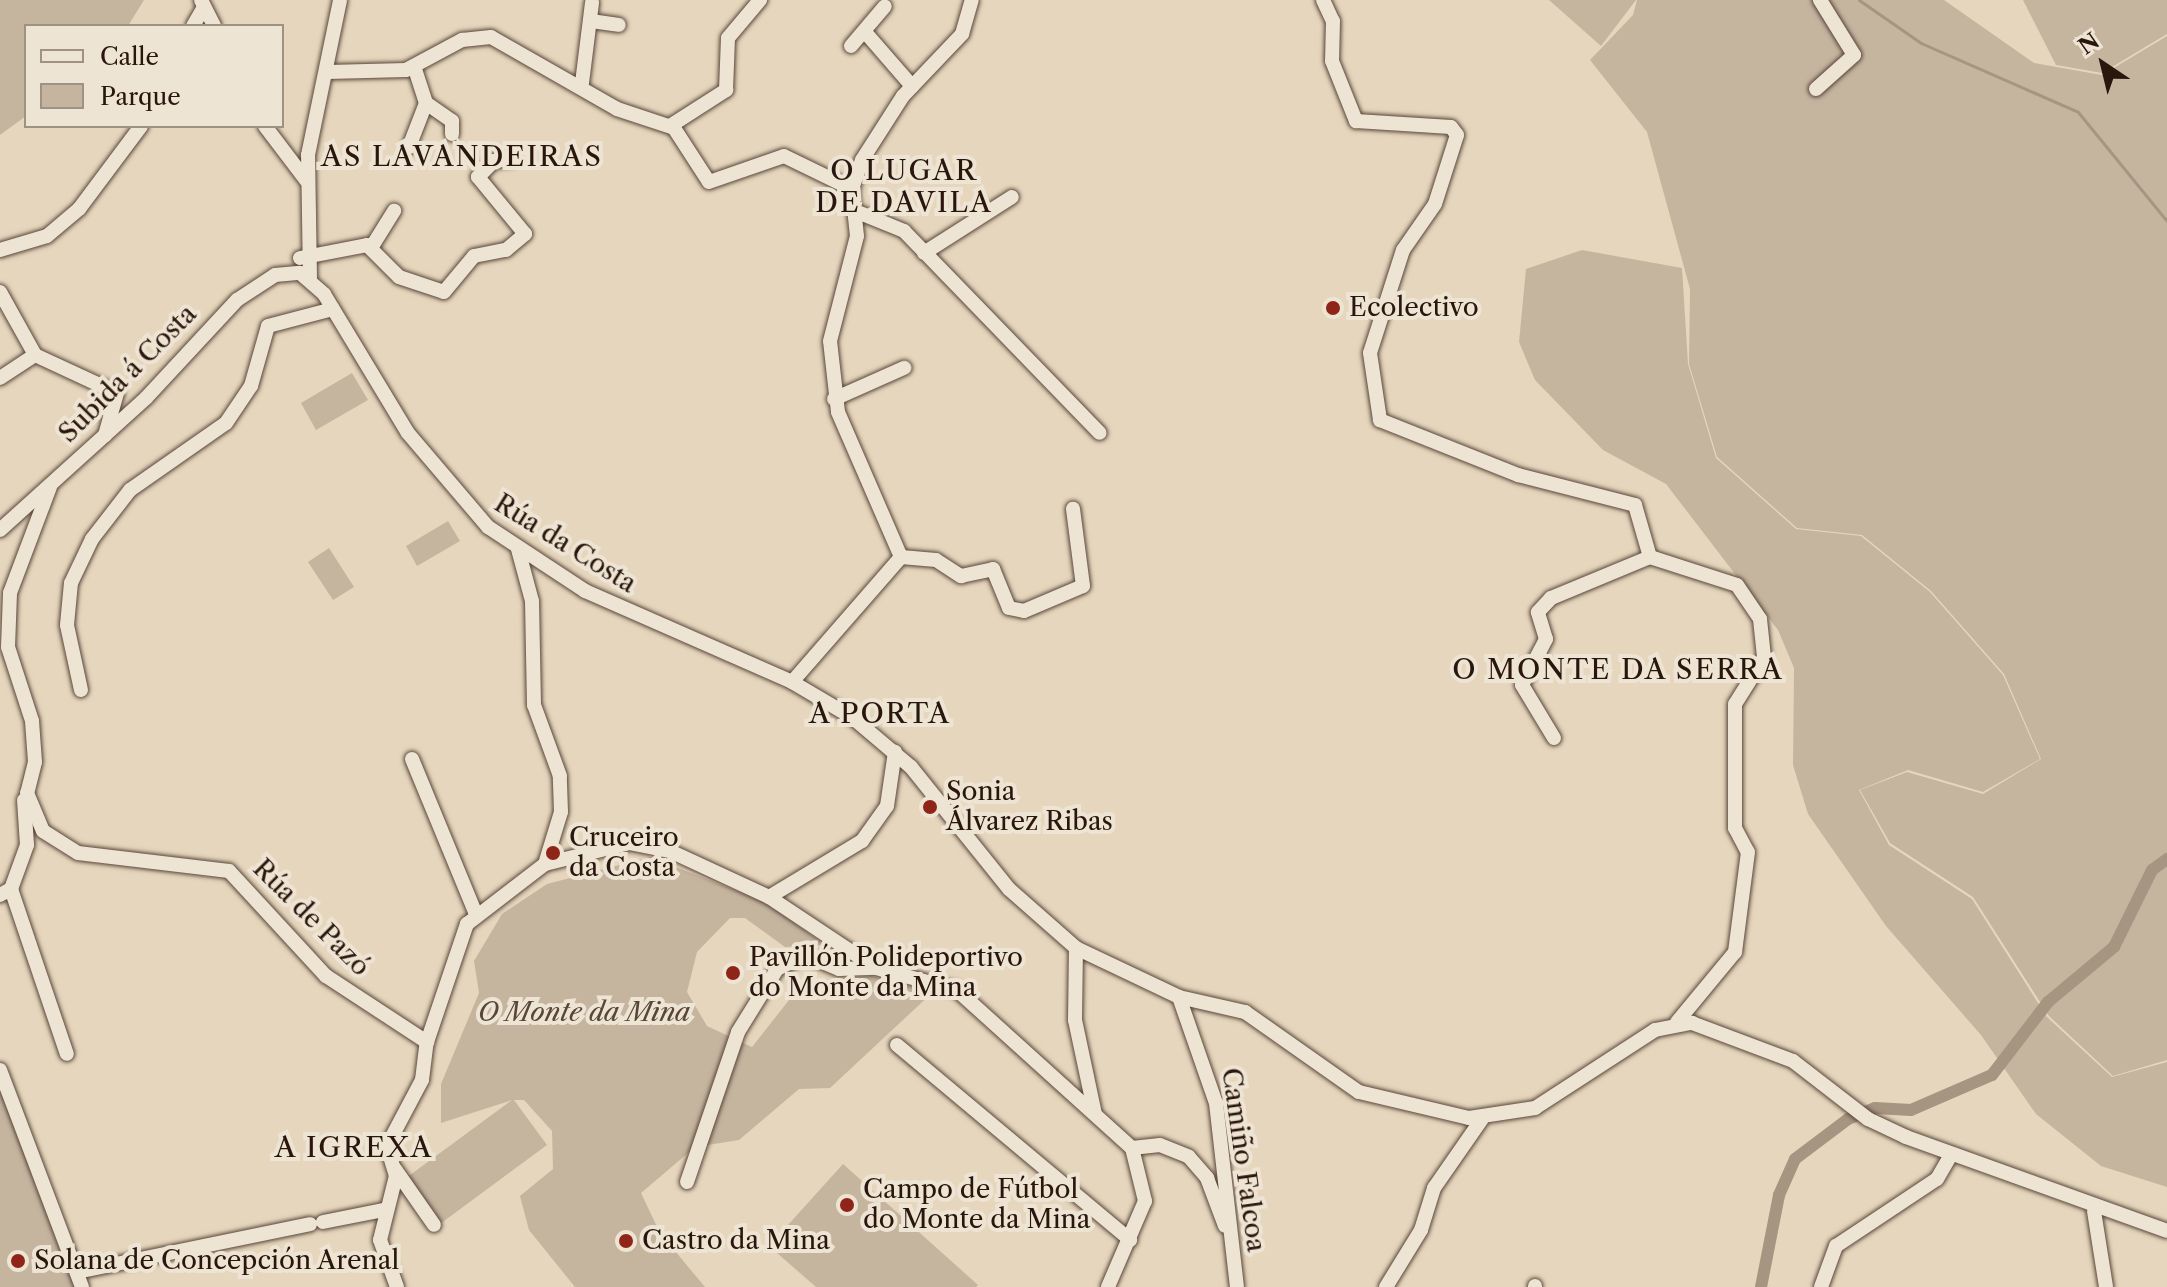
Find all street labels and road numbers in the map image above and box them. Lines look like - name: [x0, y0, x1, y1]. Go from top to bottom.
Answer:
- street label: Subida á Costa: [52, 298, 204, 450]
- street label: Rúa da Costa: [488, 488, 642, 600]
- street label: Rúa de Pazó: [246, 853, 376, 983]
- street label: Camiño Falcoa: [1215, 1066, 1271, 1254]

